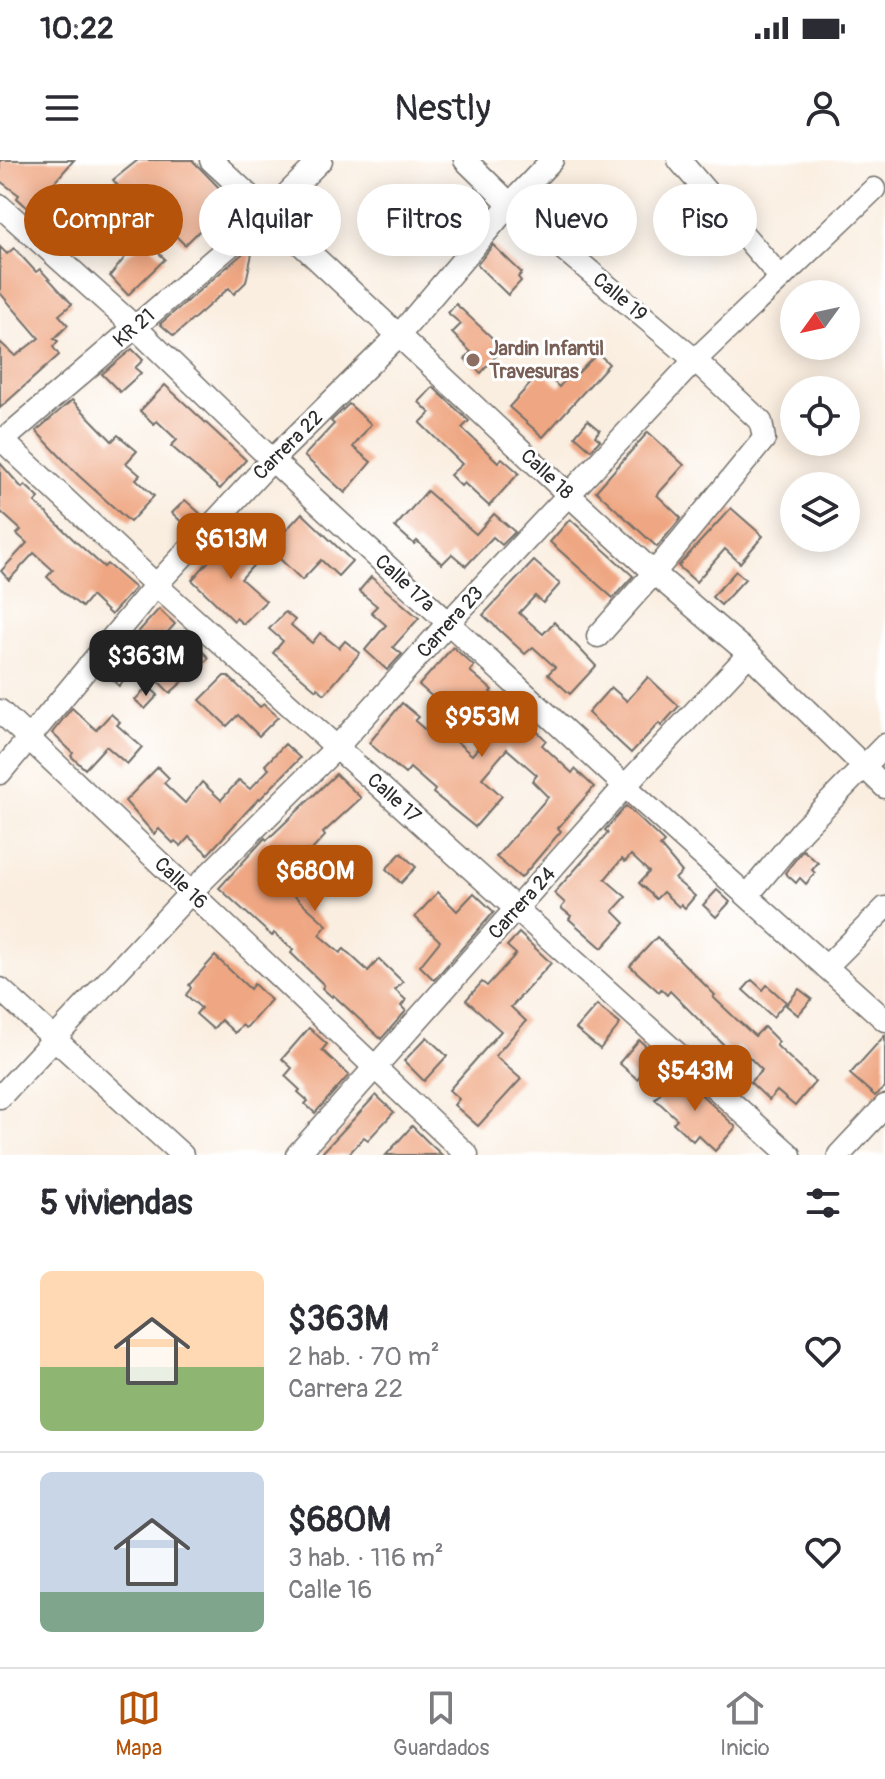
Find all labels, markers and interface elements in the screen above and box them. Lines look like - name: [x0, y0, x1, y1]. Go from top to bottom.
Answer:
- text: 10:22: [40, 10, 114, 47]
- icon: menu: [40, 86, 84, 130]
- text: Nestly: [394, 86, 491, 131]
- icon: person: [801, 86, 845, 130]
- chip: Comprar: [24, 184, 183, 256]
- chip: Alquilar: [199, 184, 341, 256]
- chip: Filtros: [357, 184, 490, 256]
- chip: Nuevo: [506, 184, 637, 256]
- chip: Piso: [653, 184, 757, 256]
- street label: Calle 19: [588, 267, 652, 327]
- north arrow: [780, 280, 860, 360]
- map controls: [780, 280, 860, 552]
- street label: KR 21: [108, 303, 160, 353]
- place label: Jardin Infantil Travesuras: [488, 336, 604, 384]
- marker: Jardin Infantil Travesuras: [464, 351, 482, 369]
- button: locate: [780, 376, 860, 456]
- street label: Carrera 22: [248, 405, 328, 485]
- street label: Calle 18: [515, 443, 579, 505]
- button: layers: [780, 472, 860, 552]
- pin: $613M: [175, 513, 287, 581]
- text: $613M: [195, 523, 267, 555]
- street label: Calle 17a: [370, 549, 440, 617]
- street label: Carrera 23: [411, 581, 489, 663]
- pin: $363M: [90, 630, 202, 698]
- text: $363M: [108, 640, 184, 672]
- pin: $953M: [426, 691, 538, 759]
- text: $953M: [445, 701, 519, 733]
- street label: Calle 17: [362, 767, 426, 829]
- pin: $680M: [259, 845, 371, 913]
- street label: Calle 16: [149, 851, 213, 915]
- text: $680M: [276, 855, 354, 887]
- street label: Carrera 24: [483, 861, 561, 944]
- pin: $543M: [639, 1045, 751, 1113]
- text: $543M: [657, 1055, 733, 1087]
- icon: filters: [801, 1181, 845, 1225]
- text: 5 viviendas: [40, 1182, 193, 1225]
- text: $363M: [288, 1298, 389, 1341]
- icon: home: [104, 1303, 200, 1399]
- icon: heart: [801, 1329, 845, 1373]
- text: 2 hab. · 70 m²: [288, 1341, 440, 1373]
- text: Carrera 22: [288, 1373, 403, 1405]
- text: $680M: [288, 1499, 391, 1542]
- icon: home: [104, 1504, 200, 1600]
- icon: heart: [801, 1530, 845, 1574]
- text: 3 hab. · 116 m²: [288, 1542, 444, 1574]
- text: Calle 16: [288, 1574, 372, 1606]
- tab: Mapa: [115, 1686, 162, 1762]
- tab: Guardados: [393, 1686, 489, 1762]
- tab: Inicio: [720, 1686, 770, 1762]

